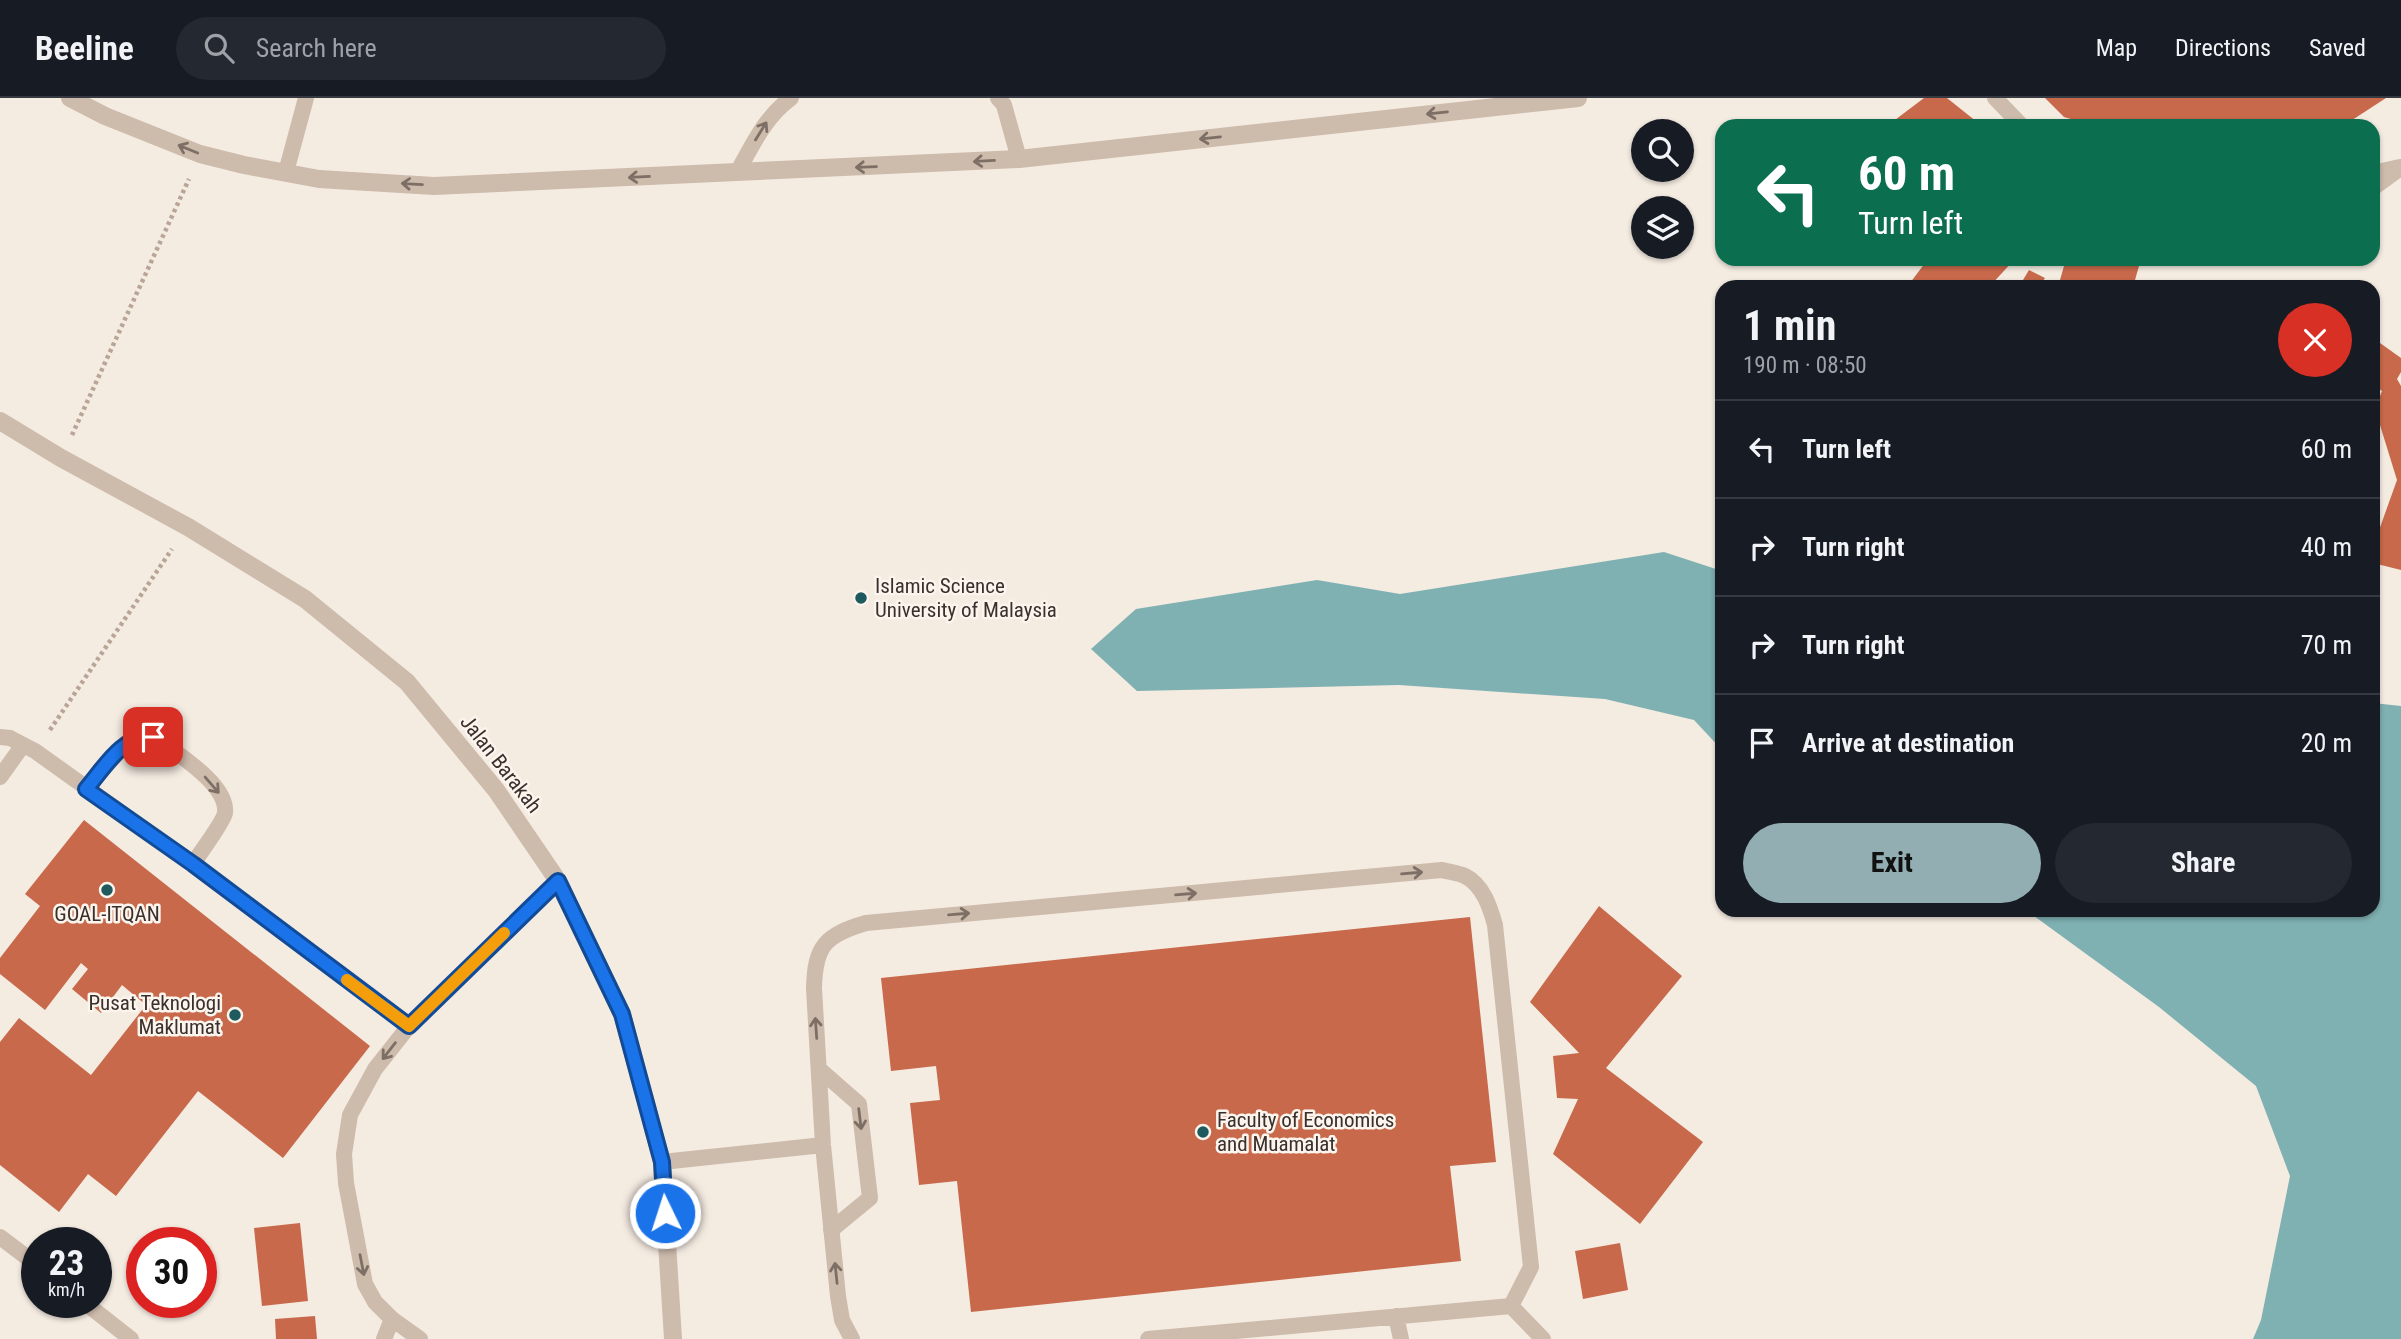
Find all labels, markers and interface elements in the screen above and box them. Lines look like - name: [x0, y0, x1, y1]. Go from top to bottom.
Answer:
- search box: [176, 17, 666, 80]
- text: Beeline: [35, 29, 134, 68]
- icon: search: [200, 29, 238, 67]
- text: Search here: [256, 33, 377, 63]
- text: Map: [2096, 34, 2137, 62]
- text: Directions: [2175, 34, 2271, 62]
- text: Saved: [2309, 34, 2366, 62]
- one-way arrow: [1426, 107, 1448, 120]
- map controls: [1631, 119, 1694, 259]
- button: search: [1631, 119, 1694, 182]
- one-way arrow: [754, 122, 768, 142]
- one-way arrow: [1200, 132, 1222, 145]
- one-way arrow: [178, 142, 199, 155]
- text: 60 m: [1858, 145, 1955, 202]
- icon: left: [1743, 147, 1834, 238]
- one-way arrow: [973, 155, 996, 168]
- one-way arrow: [855, 160, 878, 173]
- one-way arrow: [628, 171, 651, 184]
- one-way arrow: [400, 178, 423, 191]
- button: layers: [1631, 196, 1694, 259]
- text: Turn left: [1858, 204, 1963, 242]
- text: 1 min: [1743, 301, 1836, 350]
- button: close: [2278, 303, 2352, 377]
- text: 190 m · 08:50: [1743, 352, 1867, 379]
- icon: left: [1743, 430, 1781, 468]
- text: Turn left: [1802, 434, 1891, 464]
- text: 60 m: [2301, 434, 2352, 464]
- icon: right: [1743, 528, 1781, 566]
- text: Turn right: [1802, 532, 1904, 562]
- text: 40 m: [2301, 532, 2352, 562]
- place label: Islamic Science University of Malaysia: [875, 574, 1057, 622]
- marker: Islamic Science University of Malaysia: [853, 590, 869, 606]
- icon: right: [1743, 626, 1781, 664]
- text: Turn right: [1802, 630, 1904, 660]
- text: 70 m: [2301, 630, 2352, 660]
- pin: [123, 707, 183, 767]
- street label: Jalan Barakah: [455, 710, 547, 818]
- icon: arrive: [134, 718, 172, 756]
- icon: arrive: [1743, 724, 1781, 762]
- text: Arrive at destination: [1802, 728, 2014, 758]
- text: 20 m: [2301, 728, 2352, 758]
- one-way arrow: [204, 776, 220, 794]
- button: Exit: [1743, 823, 2041, 903]
- button: Share: [2055, 823, 2352, 903]
- one-way arrow: [1401, 866, 1423, 879]
- marker: GOAL-ITQAN: [99, 882, 115, 898]
- one-way arrow: [1174, 887, 1197, 900]
- place label: GOAL-ITQAN: [54, 902, 160, 926]
- one-way arrow: [947, 907, 970, 920]
- place label: Pusat Teknologi Maklumat: [88, 991, 221, 1039]
- marker: Pusat Teknologi Maklumat: [227, 1007, 243, 1023]
- one-way arrow: [809, 1017, 822, 1040]
- one-way arrow: [382, 1042, 397, 1060]
- one-way arrow: [854, 1107, 867, 1130]
- place label: Faculty of Economics and Muamalat: [1217, 1108, 1394, 1156]
- marker: Faculty of Economics and Muamalat: [1195, 1124, 1211, 1140]
- position arrow: [628, 1176, 702, 1250]
- speed limit sign: 30: [126, 1227, 217, 1318]
- text: 23: [49, 1243, 84, 1284]
- one-way arrow: [356, 1253, 369, 1276]
- one-way arrow: [829, 1263, 842, 1285]
- text: km/h: [48, 1279, 85, 1300]

